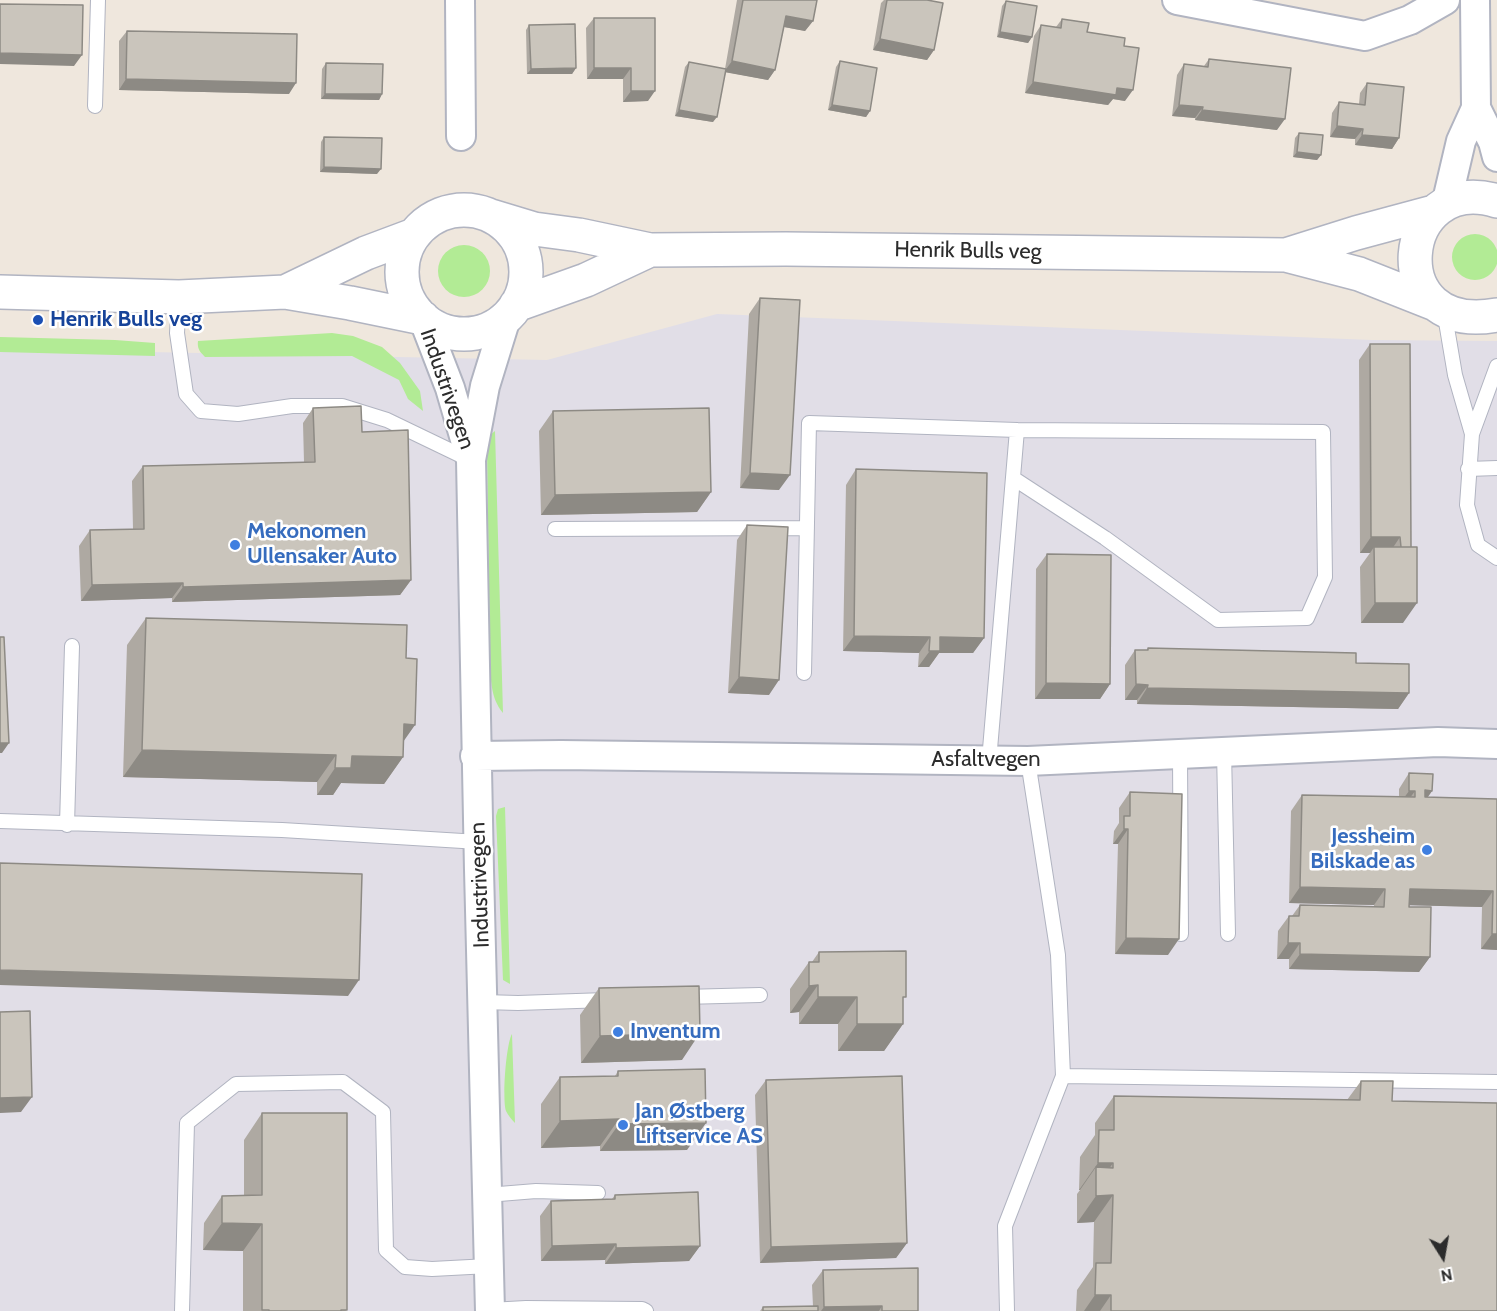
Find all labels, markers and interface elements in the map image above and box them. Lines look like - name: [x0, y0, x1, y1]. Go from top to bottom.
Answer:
- street label: Henrik Bulls veg: [894, 237, 1042, 265]
- place label: Henrik Bulls veg: [50, 307, 202, 333]
- marker: Henrik Bulls veg: [31, 313, 45, 327]
- street label: Industrivegen: [414, 325, 480, 453]
- place label: Mekonomen Ullensaker Auto: [247, 519, 397, 570]
- marker: Mekonomen Ullensaker Auto: [228, 538, 242, 552]
- street label: Asfaltvegen: [931, 747, 1041, 773]
- street label: Industrivegen: [465, 822, 495, 948]
- place label: Jessheim Bilskade as: [1310, 824, 1415, 876]
- marker: Jessheim Bilskade as: [1420, 843, 1434, 857]
- place label: Inventum: [630, 1019, 721, 1045]
- marker: Inventum: [611, 1025, 625, 1039]
- place label: Jan Østberg Liftservice AS: [635, 1099, 763, 1150]
- marker: Jan Østberg Liftservice AS: [616, 1118, 630, 1132]
- north arrow: [1413, 1227, 1473, 1287]
- text: N: [1439, 1265, 1454, 1286]

